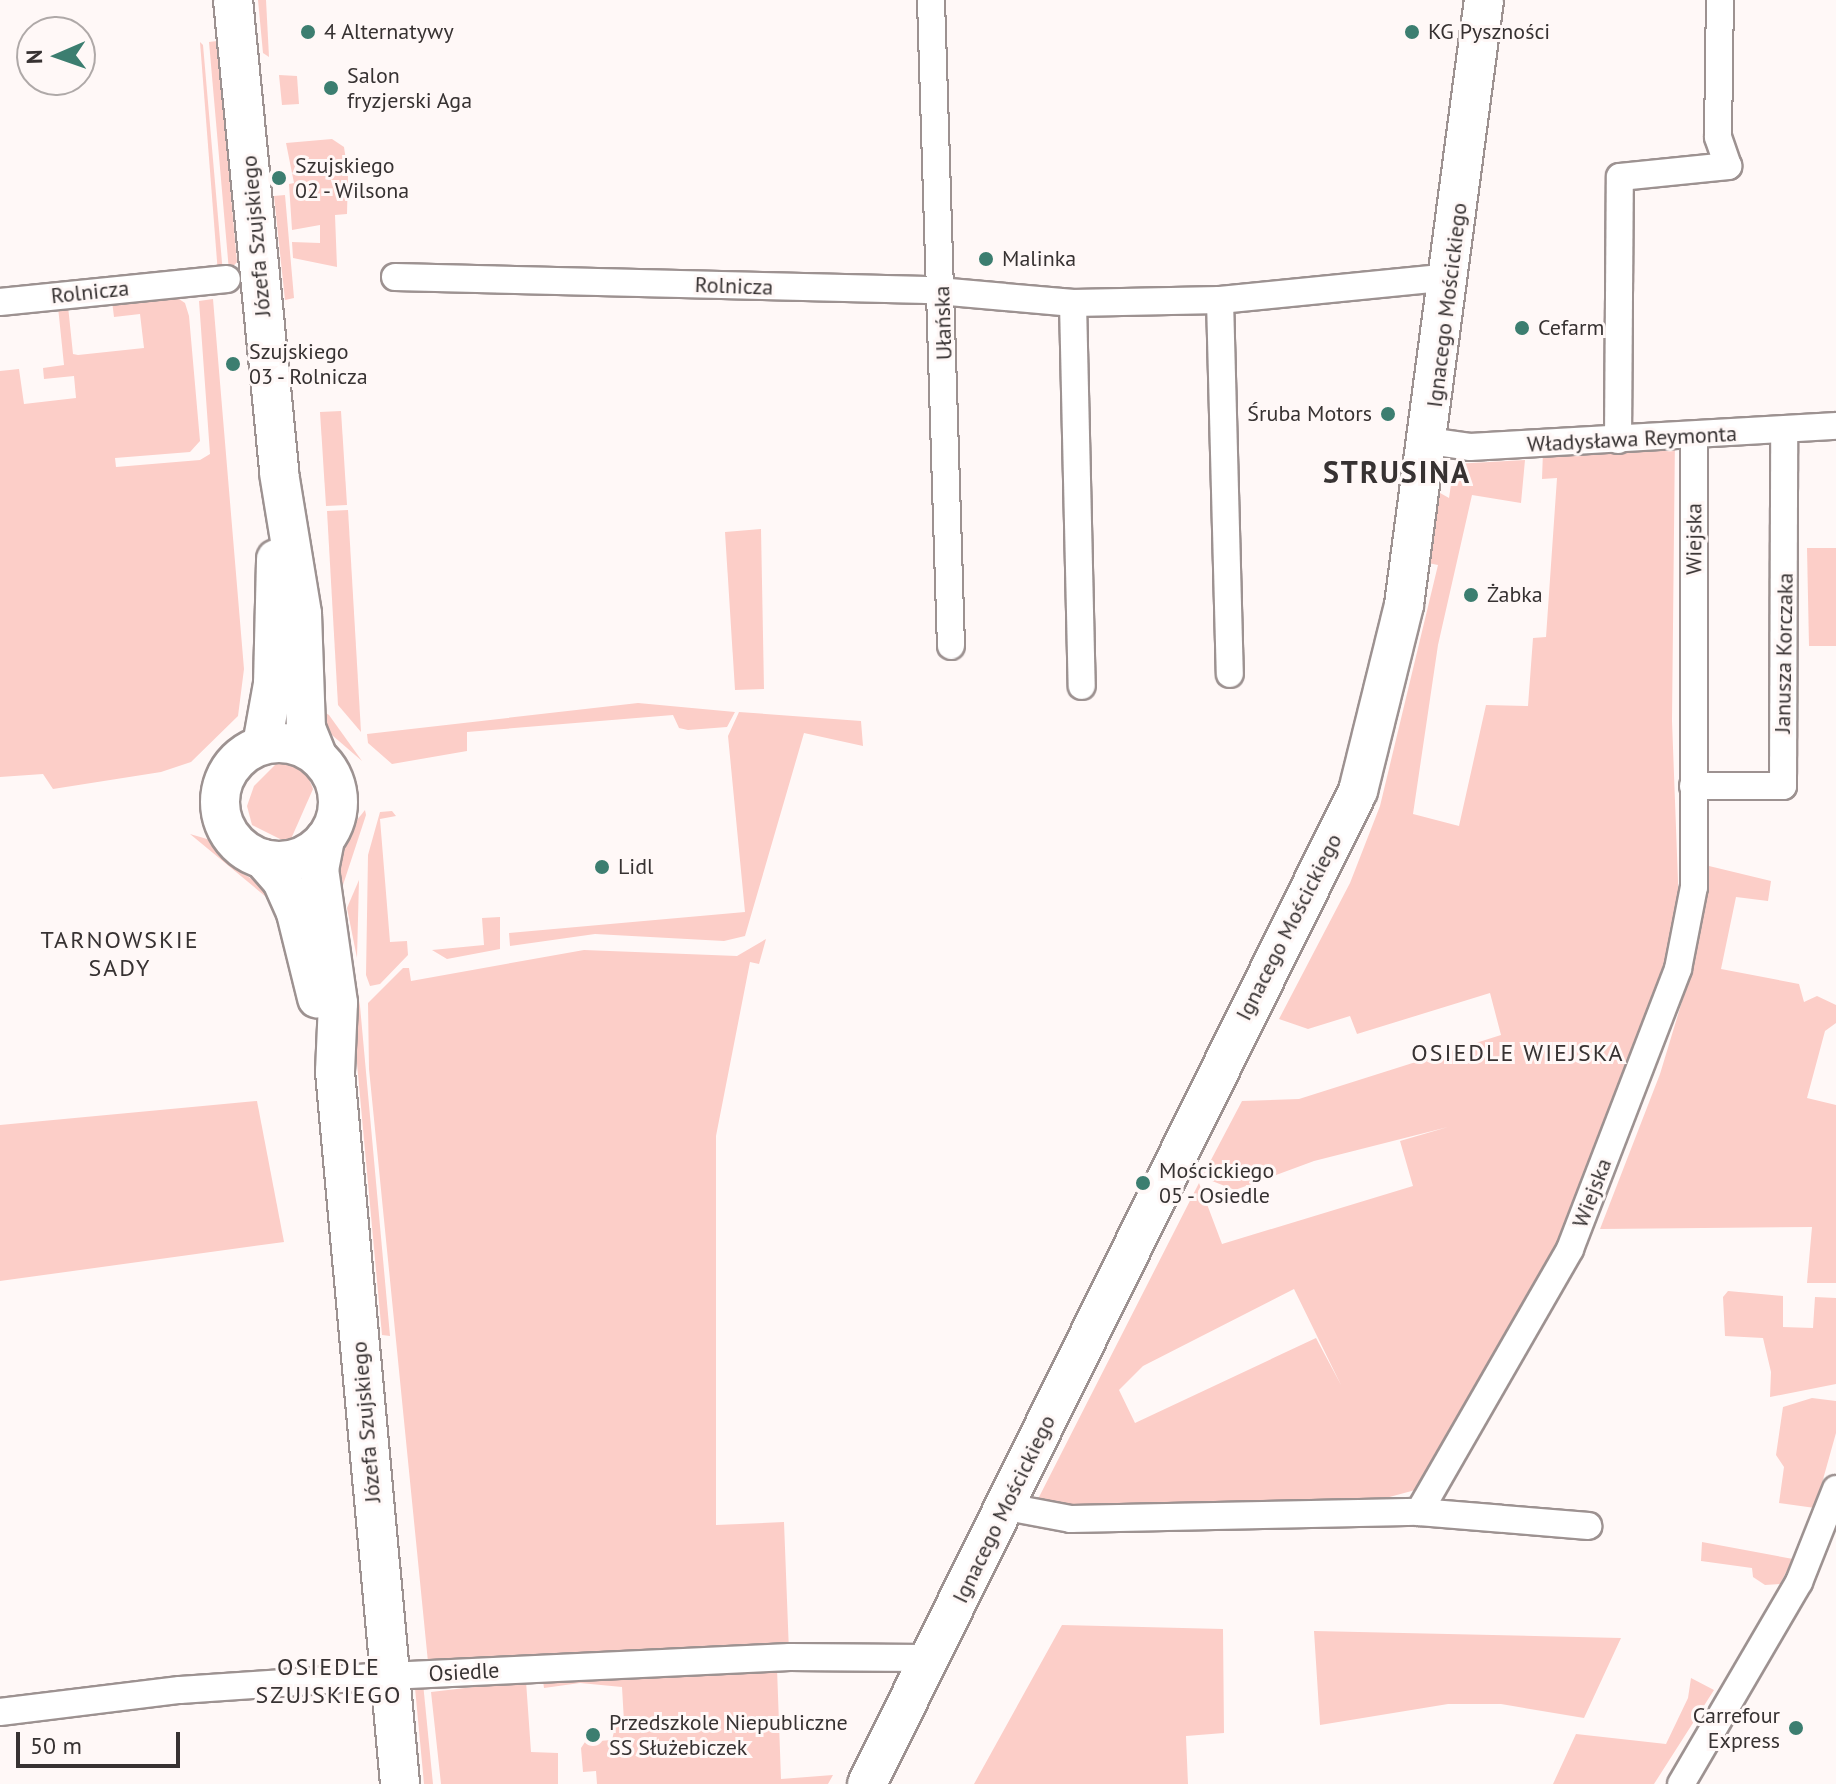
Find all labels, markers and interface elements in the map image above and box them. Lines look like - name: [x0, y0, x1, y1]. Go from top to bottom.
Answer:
- north arrow: [16, 16, 96, 96]
- place label: 4 Alternatywy: [324, 19, 454, 45]
- place label: KG Pyszności: [1428, 19, 1550, 45]
- marker: 4 Alternatywy: [299, 23, 317, 41]
- marker: KG Pyszności: [1403, 23, 1421, 41]
- text: N: [20, 49, 48, 64]
- place label: Salon fryzjerski Aga: [347, 62, 473, 114]
- marker: Salon fryzjerski Aga: [322, 79, 340, 97]
- place label: Szujskiego 02 - Wilsona: [295, 152, 413, 204]
- street label: Józefa Szujskiego: [236, 154, 276, 318]
- marker: Szujskiego 02 - Wilsona: [270, 169, 288, 187]
- street label: Ignacego Mościckiego: [1421, 201, 1473, 409]
- place label: Malinka: [1002, 246, 1076, 272]
- marker: Malinka: [977, 250, 995, 268]
- street label: Rolnicza: [694, 271, 774, 301]
- street label: Rolnicza: [50, 275, 130, 309]
- street label: Ułańska: [929, 285, 957, 361]
- place label: Cefarm: [1538, 315, 1604, 341]
- marker: Cefarm: [1513, 319, 1531, 337]
- place label: Szujskiego 03 - Rolnicza: [249, 338, 371, 390]
- marker: Szujskiego 03 - Rolnicza: [224, 355, 242, 373]
- place label: Śruba Motors: [1247, 401, 1372, 427]
- marker: Śruba Motors: [1379, 405, 1397, 423]
- street label: Władysława Reymonta: [1526, 420, 1738, 458]
- district label: STRUSINA: [1323, 454, 1471, 490]
- street label: Wiejska: [1681, 503, 1707, 575]
- street label: Janusza Korczaka: [1769, 573, 1799, 733]
- place label: Żabka: [1487, 582, 1543, 608]
- marker: Żabka: [1462, 586, 1480, 604]
- street label: Ignacego Mościckiego: [1230, 829, 1348, 1025]
- place label: Lidl: [618, 854, 654, 880]
- marker: Lidl: [593, 858, 611, 876]
- district label: TARNOWSKIE SADY: [40, 926, 200, 982]
- district label: OSIEDLE WIEJSKA: [1411, 1039, 1625, 1067]
- street label: Wiejska: [1567, 1155, 1617, 1231]
- place label: Mościckiego 05 - Osiedle: [1159, 1157, 1274, 1208]
- marker: Mościckiego 05 - Osiedle: [1134, 1174, 1152, 1192]
- street label: Józefa Szujskiego: [346, 1340, 386, 1504]
- street label: Ignacego Mościckiego: [947, 1411, 1061, 1607]
- district label: OSIEDLE SZUJSKIEGO: [256, 1653, 402, 1709]
- street label: Osiedle: [428, 1657, 500, 1687]
- place label: Carrefour Express: [1693, 1702, 1780, 1754]
- place label: Przedszkole Niepubliczne SS Służebiczek: [609, 1709, 848, 1760]
- scale bar: [20, 1716, 184, 1766]
- marker: Carrefour Express: [1787, 1719, 1805, 1737]
- marker: Przedszkole Niepubliczne SS Służebiczek: [584, 1726, 602, 1744]
- text: 50 m: [30, 1730, 82, 1761]

